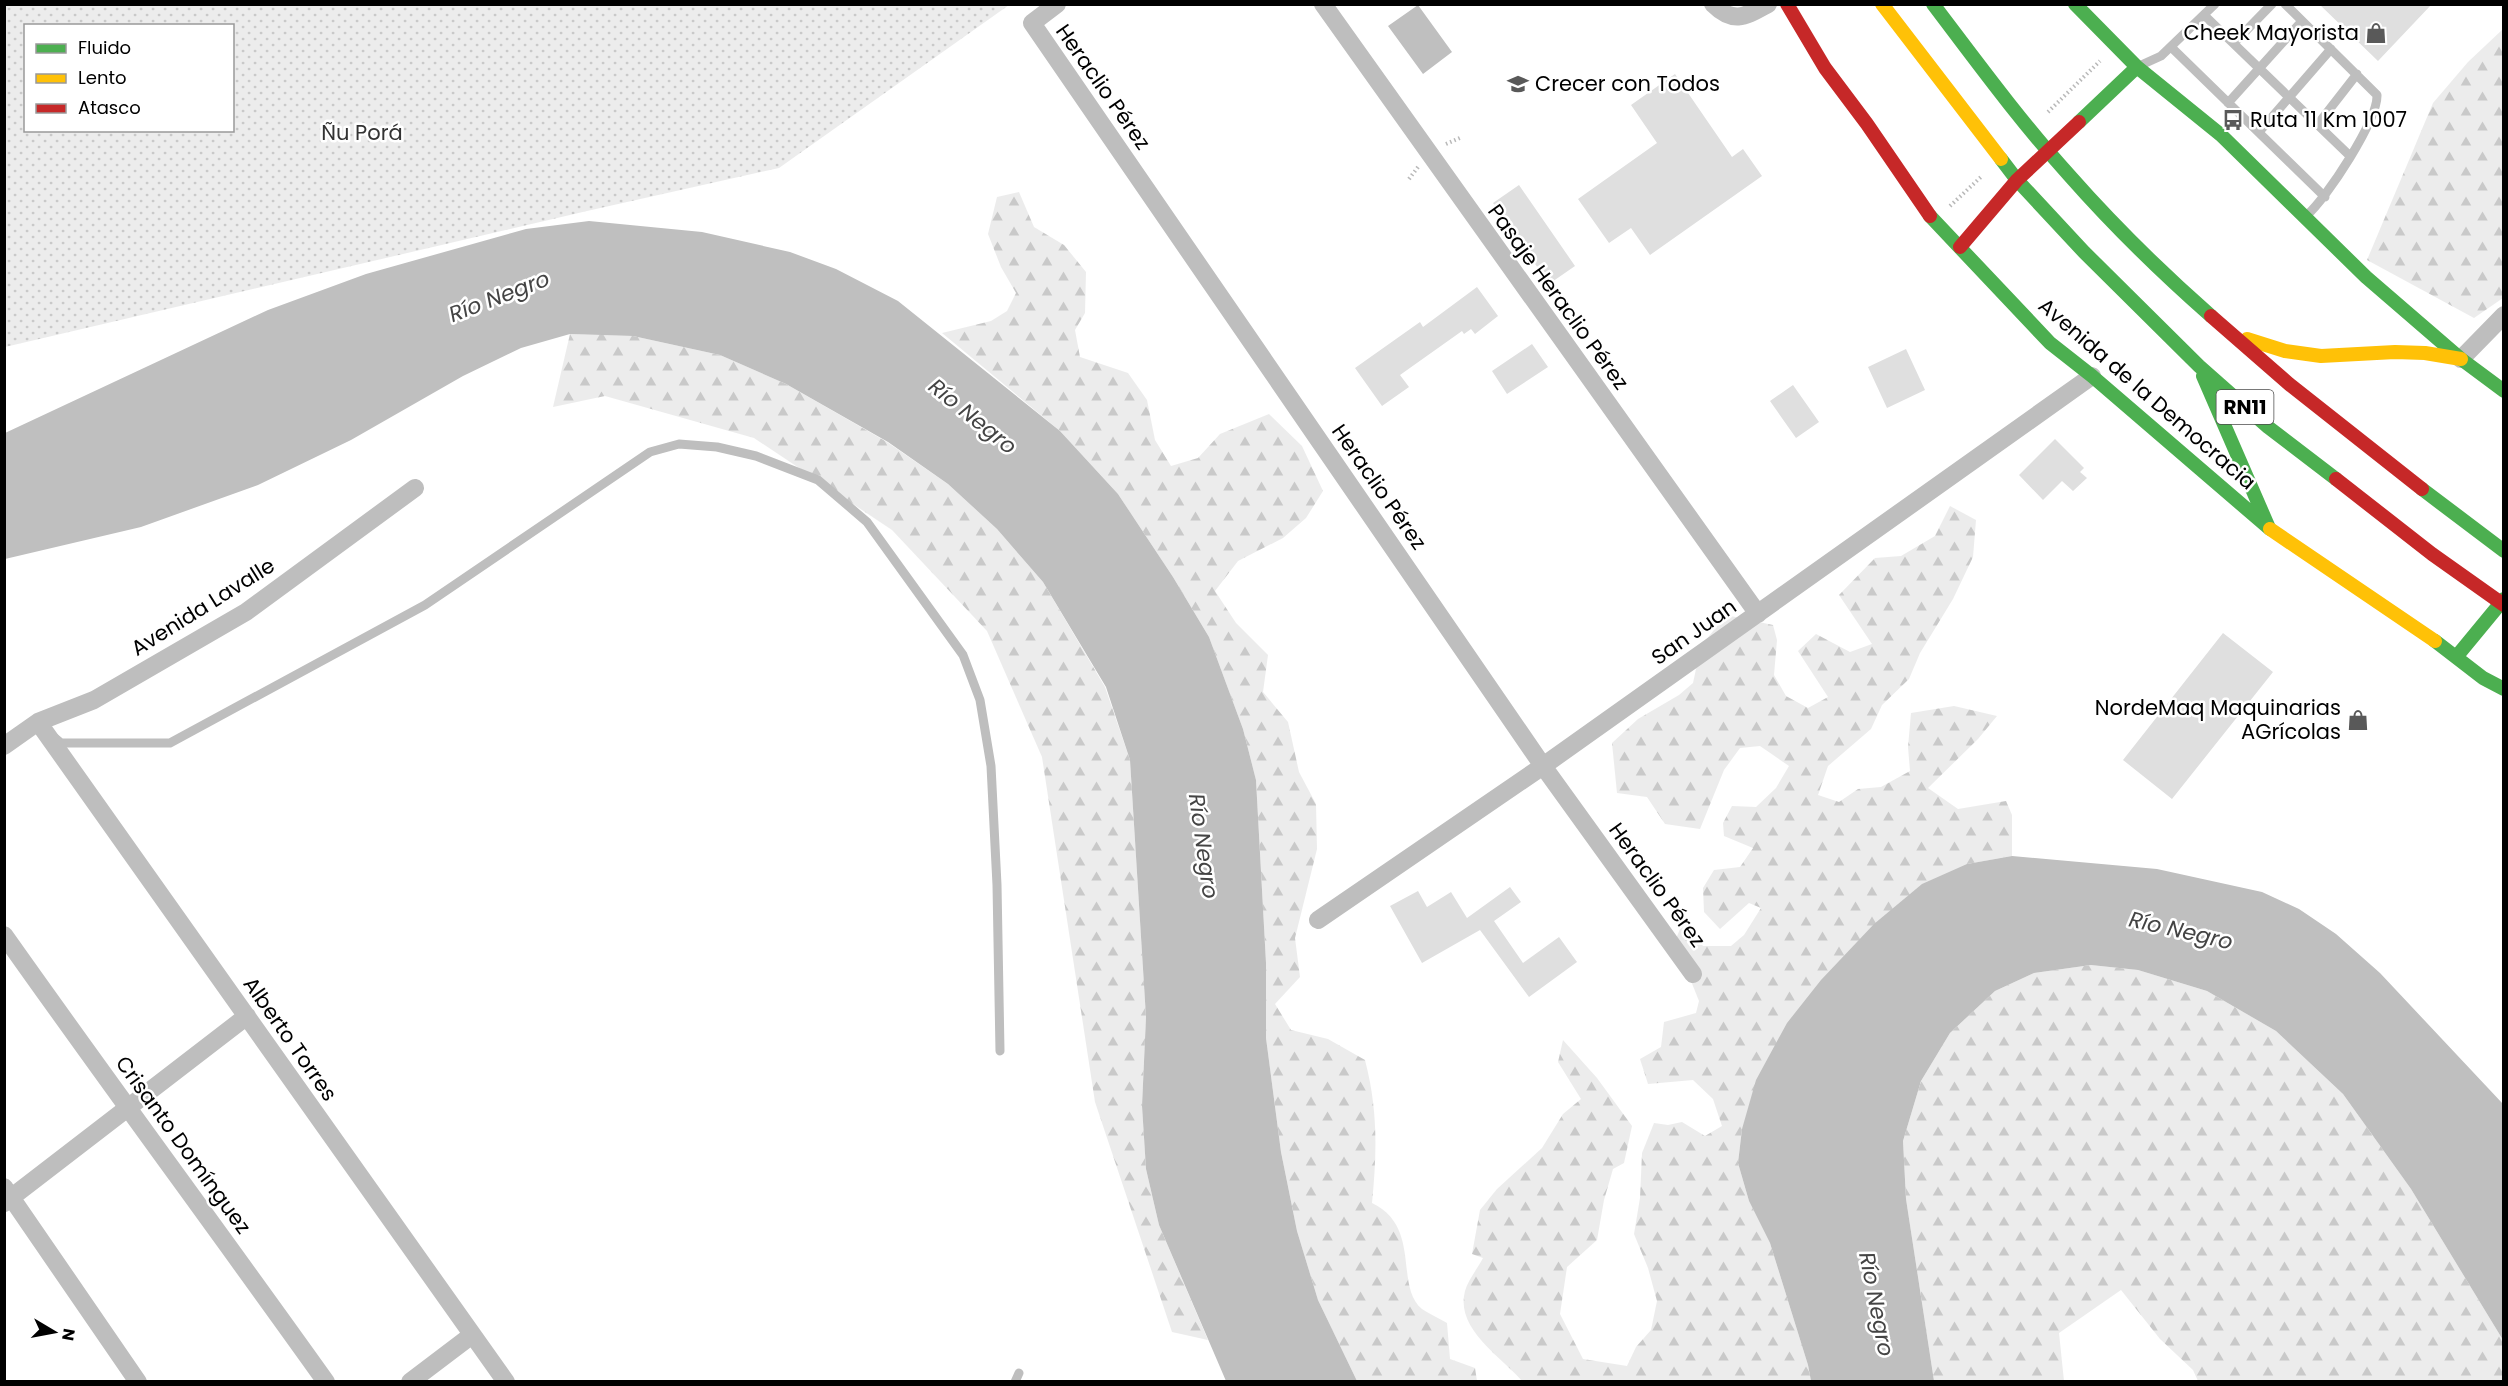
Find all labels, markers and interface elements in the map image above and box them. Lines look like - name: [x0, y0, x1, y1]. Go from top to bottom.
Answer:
- street label: Heraclio Pérez: [1049, 18, 1158, 155]
- place label: Cheek Mayorista: [2184, 18, 2359, 47]
- shop icon: Cheek Mayorista: [2364, 21, 2388, 45]
- legend: [24, 24, 234, 132]
- text: Fluido: [78, 35, 131, 60]
- text: Lento: [78, 65, 127, 90]
- place label: Crecer con Todos: [1535, 69, 1720, 98]
- school or university icon: Crecer con Todos: [1506, 72, 1530, 96]
- text: Atasco: [78, 95, 141, 120]
- place label: Ruta 11 Km 1007: [2250, 105, 2407, 134]
- bus stop icon: Ruta 11 Km 1007: [2221, 108, 2245, 132]
- park label: Ñu Porá: [321, 118, 403, 147]
- street label: Pasaje Heraclio Pérez: [1481, 198, 1636, 395]
- water label: Río Negro: [444, 263, 554, 330]
- street label: Avenida de la Democracia: [2032, 291, 2262, 496]
- water label: Río Negro: [922, 371, 1024, 462]
- road number: RN11: [2216, 390, 2274, 424]
- street label: Heraclio Pérez: [1325, 418, 1434, 555]
- street label: Avenida Lavalle: [125, 551, 280, 662]
- street label: San Juan: [1645, 592, 1742, 672]
- place label: NordeMaq Maquinarias AGrícolas: [2095, 693, 2341, 746]
- shop icon: NordeMaq Maquinarias AGrícolas: [2346, 708, 2370, 732]
- water label: Río Negro: [1181, 792, 1226, 901]
- street label: Heraclio Pérez: [1602, 817, 1712, 953]
- water label: Río Negro: [2126, 903, 2236, 957]
- street label: Alberto Torres: [237, 971, 344, 1107]
- street label: Crisanto Domínguez: [109, 1050, 258, 1239]
- water label: Río Negro: [1851, 1249, 1902, 1359]
- north arrow: [24, 1302, 84, 1362]
- text: N: [56, 1327, 81, 1342]

